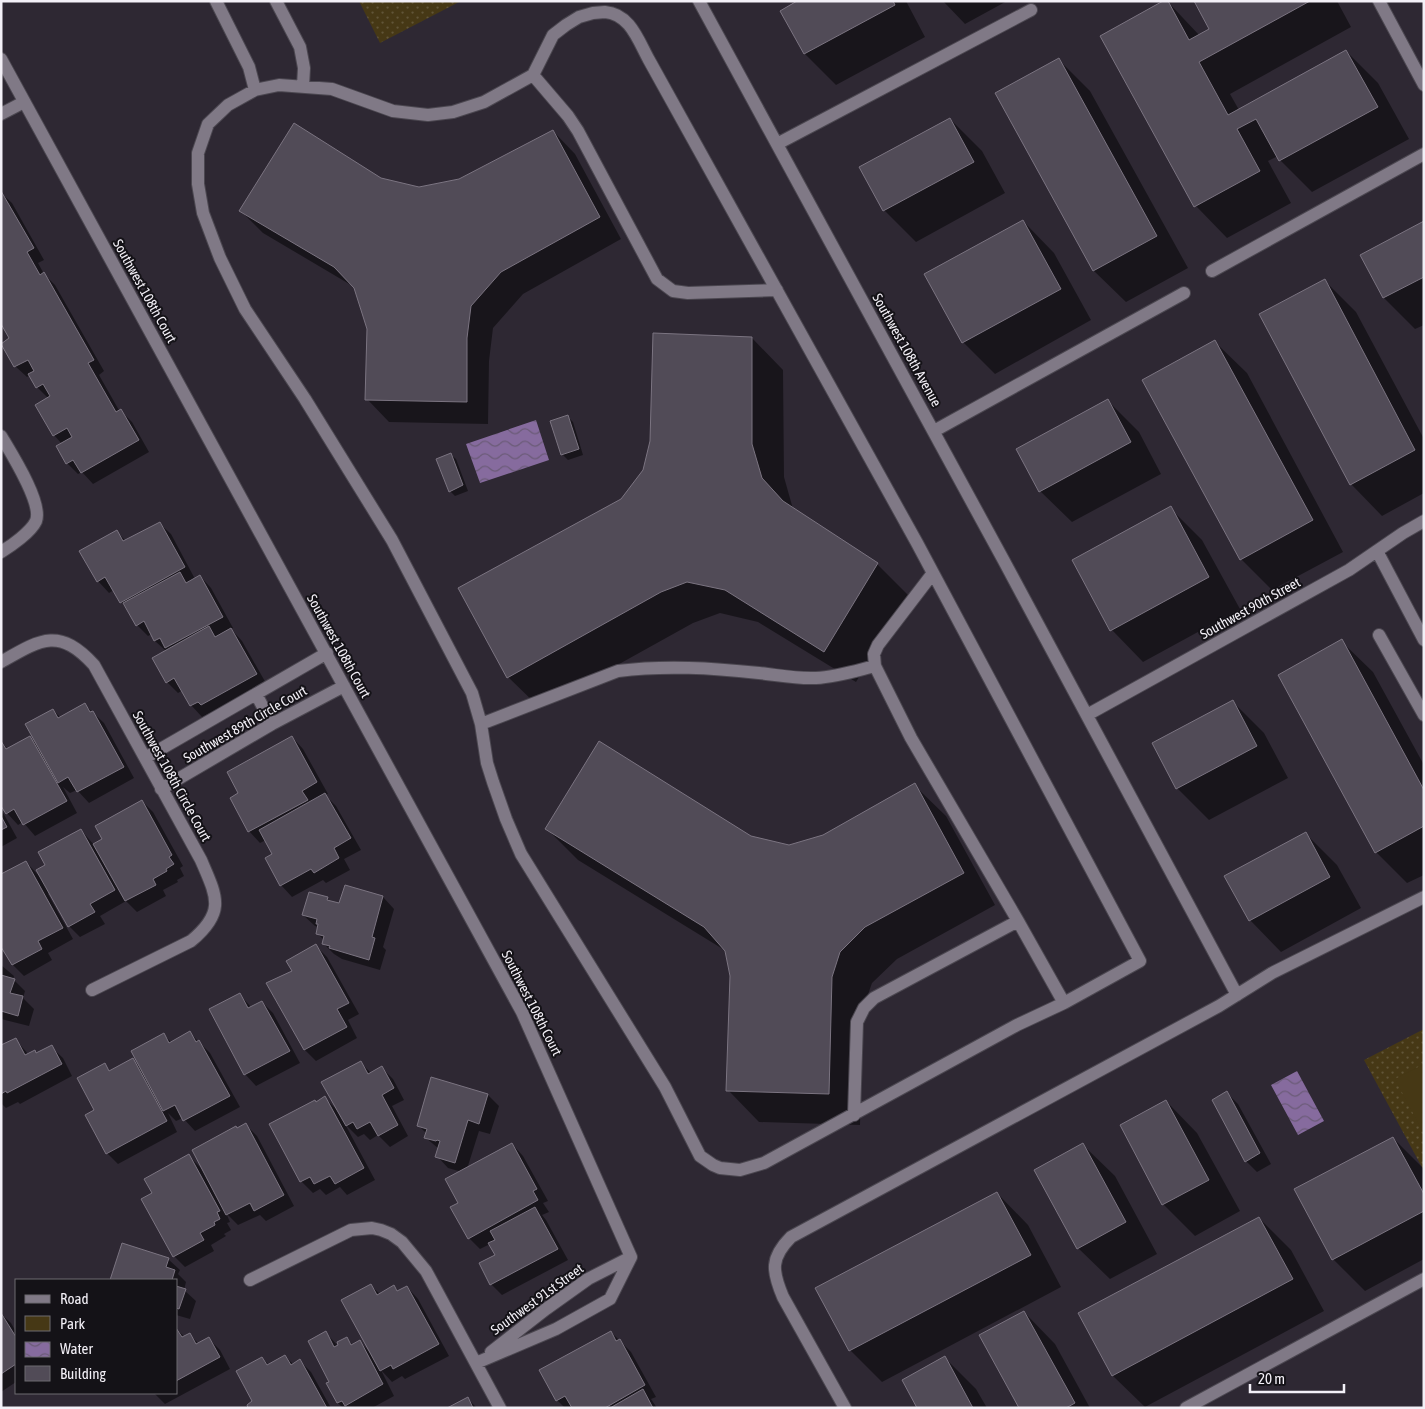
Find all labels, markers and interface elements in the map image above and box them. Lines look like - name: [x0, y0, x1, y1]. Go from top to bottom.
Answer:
- street label: Southwest 108th Court: [110, 237, 180, 345]
- street label: Southwest 108th Avenue: [869, 291, 945, 409]
- street label: Southwest 90th Street: [1197, 574, 1303, 642]
- street label: Southwest 108th Court: [304, 592, 374, 700]
- street label: Southwest 89th Circle Court: [180, 682, 310, 766]
- street label: Southwest 108th Circle Court: [130, 708, 214, 844]
- street label: Southwest 108th Court: [499, 948, 565, 1058]
- street label: Southwest 91st Street: [488, 1260, 586, 1338]
- legend: [15, 1279, 178, 1394]
- text: Road: [60, 1290, 89, 1307]
- text: Park: [60, 1315, 85, 1332]
- text: Water: [60, 1340, 93, 1357]
- scale bar: [1250, 1362, 1344, 1394]
- text: Building: [60, 1365, 106, 1382]
- text: 20 m: [1258, 1370, 1285, 1387]

